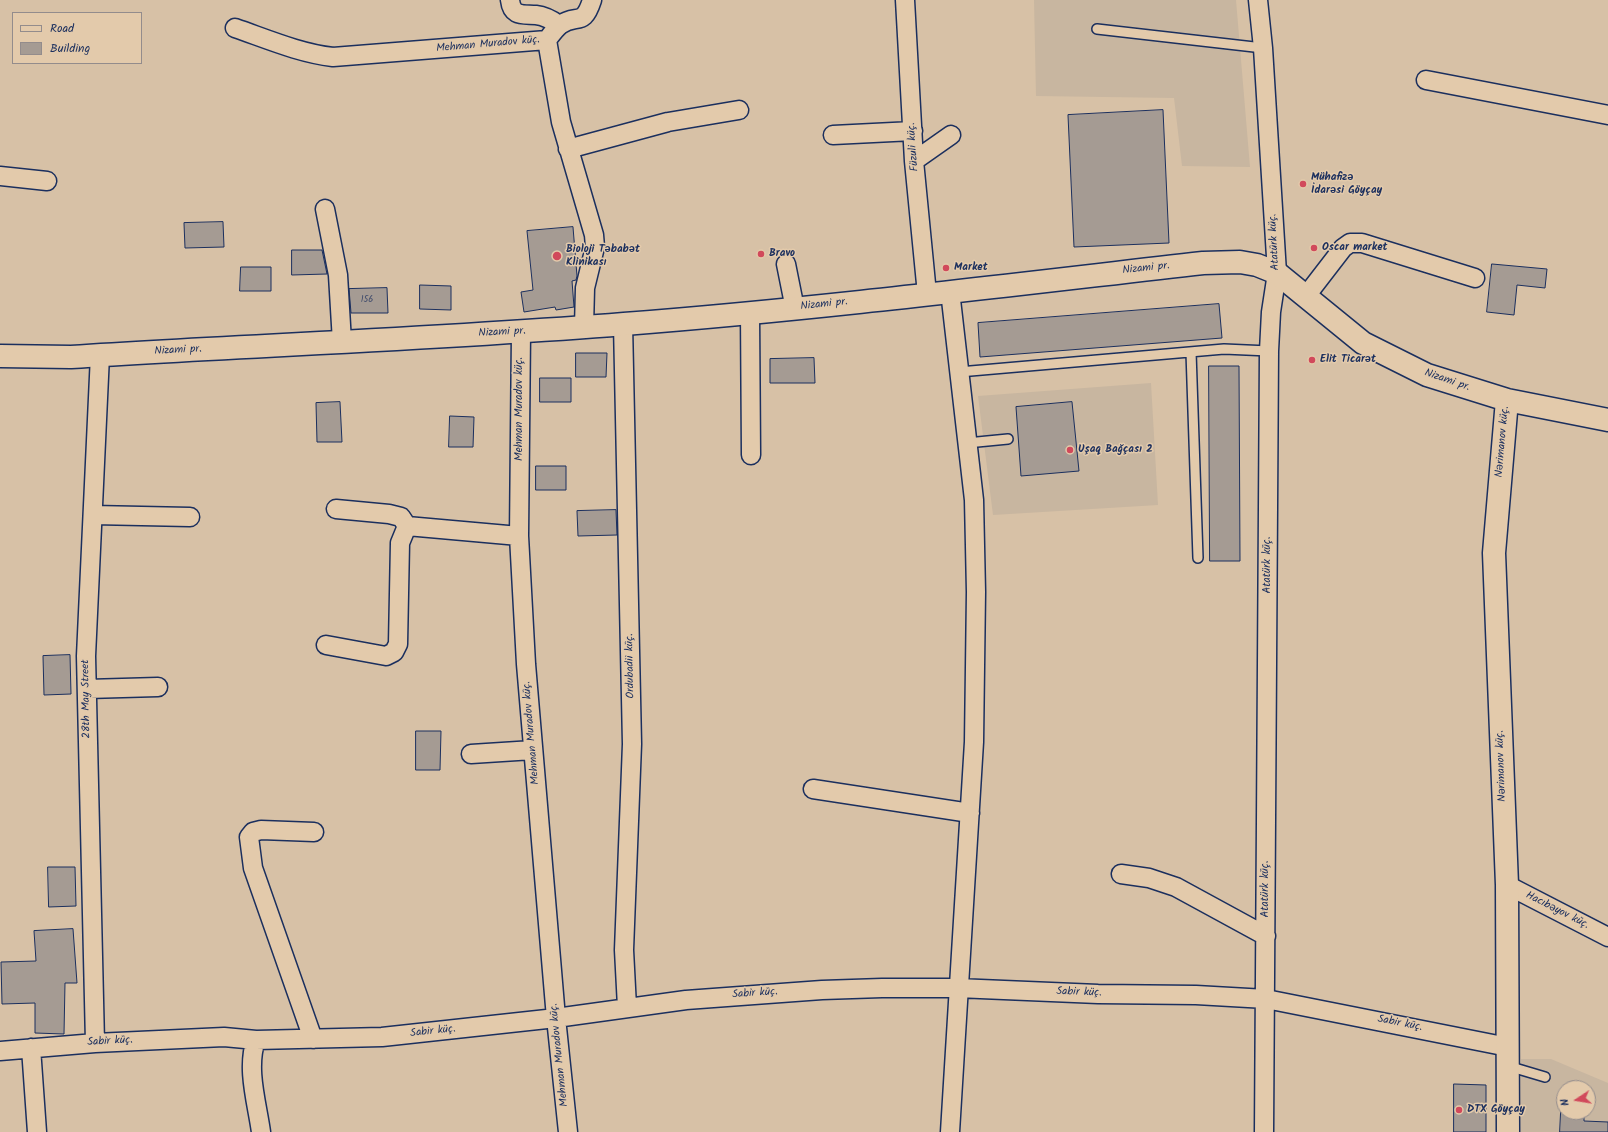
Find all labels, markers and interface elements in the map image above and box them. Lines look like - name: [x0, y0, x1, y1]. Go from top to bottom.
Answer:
- legend: [12, 12, 142, 64]
- text: Road: [50, 19, 74, 38]
- street label: Mehman Muradov küç.: [436, 34, 540, 56]
- text: Building: [50, 39, 90, 58]
- street label: Füzuli küç.: [906, 122, 922, 172]
- place label: Mühafizə İdarəsi Göyçay: [1311, 171, 1382, 197]
- marker: Mühafizə İdarəsi Göyçay: [1298, 179, 1308, 189]
- street label: Atatürk küç.: [1267, 213, 1283, 271]
- place label: Oscar market: [1322, 241, 1388, 255]
- place label: Bioloji Təbabət Klinikası: [566, 243, 640, 269]
- marker: Oscar market: [1309, 243, 1319, 253]
- place label: Bravo: [769, 247, 795, 261]
- marker: Bravo: [756, 249, 766, 259]
- marker: Bioloji Təbabət Klinikası: [551, 250, 563, 262]
- street label: Nizami pr.: [1122, 260, 1170, 278]
- place label: Market: [954, 261, 988, 275]
- marker: Market: [941, 263, 951, 273]
- house number: 156: [361, 295, 373, 305]
- street label: Nizami pr.: [800, 296, 848, 314]
- street label: Nizami pr.: [478, 325, 526, 341]
- street label: Nizami pr.: [154, 343, 202, 359]
- place label: Elit Ticarət: [1320, 353, 1376, 367]
- marker: Elit Ticarət: [1307, 355, 1317, 365]
- street label: Mehman Muradov küç.: [513, 357, 527, 461]
- street label: Nizami pr.: [1422, 367, 1472, 395]
- street label: Nərimanov küç.: [1493, 406, 1513, 478]
- place label: Uşaq Bağçası 2: [1078, 443, 1153, 457]
- marker: Uşaq Bağçası 2: [1065, 445, 1075, 455]
- street label: Atatürk küç.: [1261, 537, 1275, 593]
- street label: Ordubadii küç.: [624, 633, 638, 699]
- street label: 28th May Street: [80, 659, 94, 739]
- street label: Mehman Muradov küç.: [521, 681, 543, 785]
- street label: Nərimanov küç.: [1494, 730, 1510, 802]
- street label: Atatürk küç.: [1259, 861, 1273, 917]
- street label: Hacıbəyov küç.: [1523, 889, 1591, 933]
- street label: Sabir küç.: [732, 986, 778, 1002]
- street label: Sabir küç.: [1056, 986, 1102, 1000]
- street label: Mehman Muradov küç.: [548, 1003, 572, 1107]
- street label: Sabir küç.: [1376, 1013, 1424, 1035]
- street label: Sabir küç.: [410, 1023, 456, 1041]
- street label: Sabir küç.: [87, 1034, 133, 1050]
- north arrow: [1556, 1080, 1596, 1120]
- text: N: [1556, 1097, 1575, 1108]
- place label: DTX Göyçay: [1467, 1103, 1525, 1117]
- marker: DTX Göyçay: [1454, 1105, 1464, 1115]

